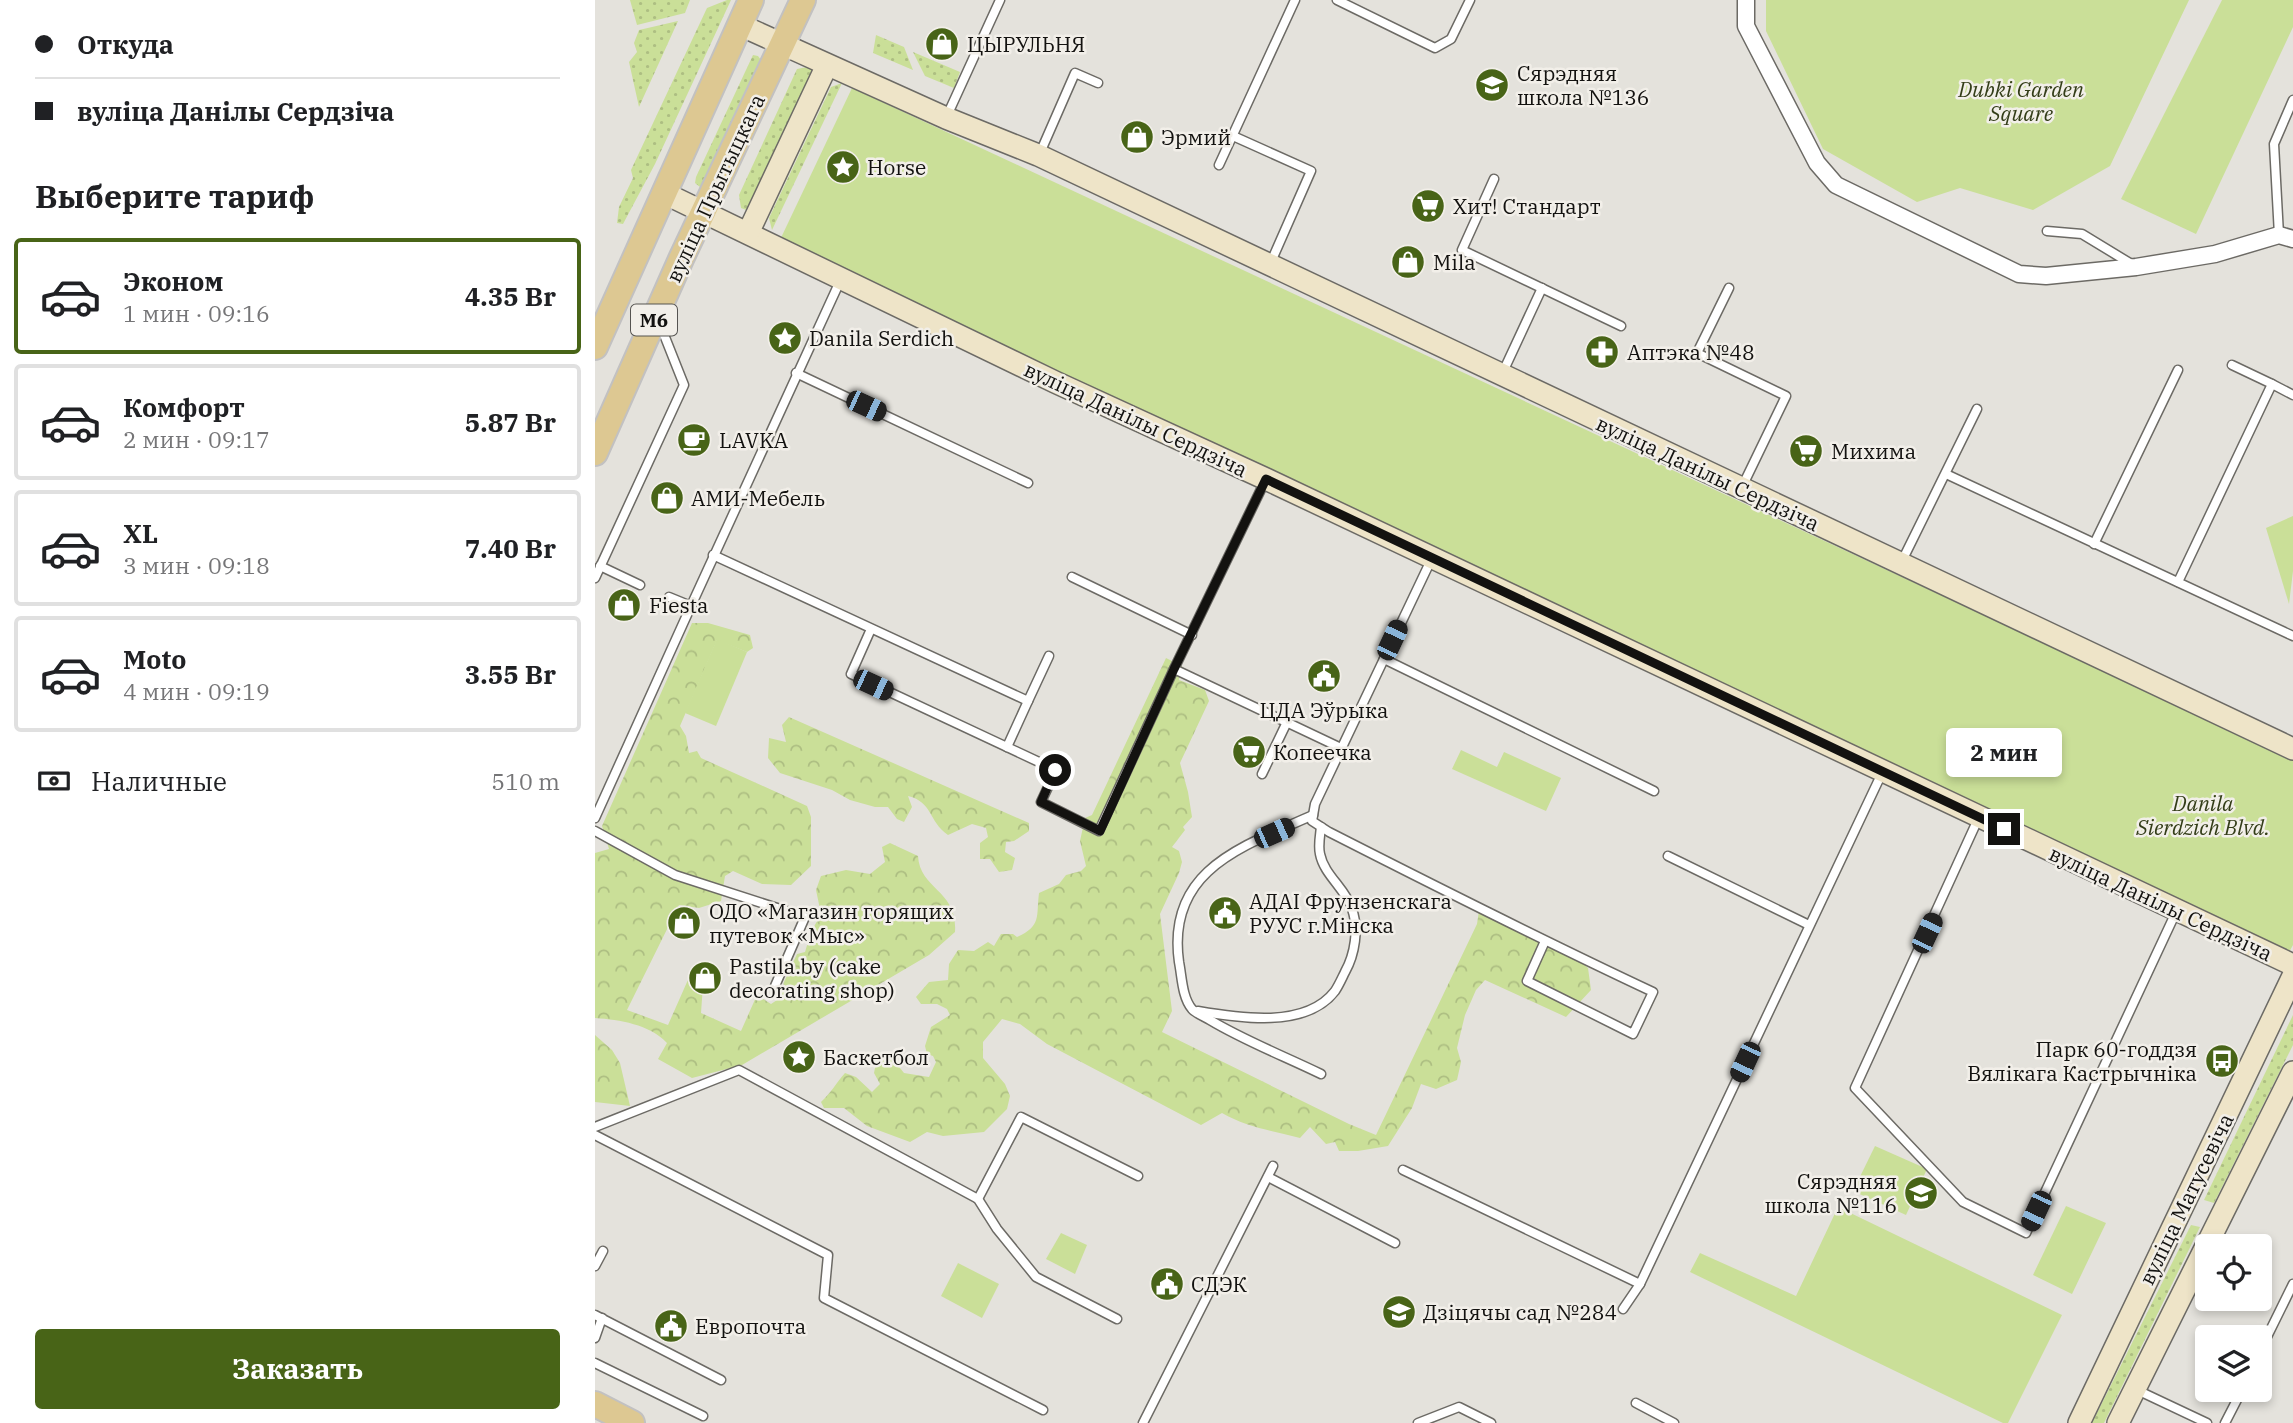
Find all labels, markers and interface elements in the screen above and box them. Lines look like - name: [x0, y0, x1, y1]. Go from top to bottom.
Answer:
- shop icon: ЦЫРУЛЬНЯ: [923, 25, 961, 63]
- text: Откуда: [77, 27, 174, 61]
- place label: ЦЫРУЛЬНЯ: [967, 30, 1085, 58]
- place label: Сярэдняя школа №136: [1517, 59, 1649, 111]
- school or university icon: Сярэдняя школа №136: [1473, 66, 1511, 104]
- park label: Dubki Garden Square: [1957, 75, 2084, 127]
- street label: вуліца Прытыцкага: [659, 89, 771, 287]
- text: вуліца Данілы Сердзіча: [77, 94, 394, 128]
- shop icon: Эрмий: [1118, 118, 1156, 156]
- place label: Эрмий: [1161, 123, 1231, 151]
- place icon: Horse: [824, 148, 862, 186]
- place label: Horse: [867, 153, 926, 181]
- text: Выберите тариф: [35, 175, 315, 217]
- supermarket icon: Хит! Стандарт: [1409, 187, 1447, 225]
- place label: Хит! Стандарт: [1453, 192, 1601, 220]
- shop icon: Mila: [1389, 243, 1427, 281]
- place label: Mila: [1433, 248, 1476, 276]
- text: Эконом: [123, 264, 224, 298]
- icon: car: [39, 265, 102, 328]
- text: 4.35 Br: [465, 279, 556, 313]
- text: 1 мин · 09:16: [123, 298, 270, 328]
- road number: М6: [631, 304, 677, 336]
- place icon: Danila Serdich: [766, 319, 804, 357]
- place label: Danila Serdich: [809, 324, 954, 352]
- pharmacy icon: Аптэка №48: [1583, 333, 1621, 371]
- place label: Аптэка №48: [1627, 338, 1755, 366]
- street label: вуліца Данілы Сердзіча: [1020, 355, 1252, 483]
- car: [843, 388, 890, 424]
- text: Комфорт: [123, 390, 245, 424]
- icon: car: [39, 391, 102, 454]
- text: 5.87 Br: [465, 405, 556, 439]
- street label: вуліца Данілы Сердзіча: [1592, 409, 1824, 537]
- cafe icon: LAVKA: [675, 421, 713, 459]
- text: 2 мин · 09:17: [123, 424, 270, 454]
- place label: LAVKA: [719, 426, 789, 454]
- supermarket icon: Михима: [1787, 432, 1825, 470]
- place label: Михима: [1831, 437, 1916, 465]
- shop icon: АМИ-Мебель: [648, 479, 686, 517]
- place label: АМИ-Мебель: [691, 484, 825, 512]
- text: XL: [123, 516, 158, 550]
- icon: car: [39, 517, 102, 580]
- text: 7.40 Br: [465, 531, 556, 565]
- text: 3 мин · 09:18: [123, 550, 270, 580]
- shop icon: Fiesta: [605, 586, 643, 624]
- place label: Fiesta: [649, 591, 708, 619]
- car: [1374, 617, 1411, 663]
- text: Moto: [123, 642, 186, 676]
- icon: car: [39, 643, 102, 706]
- text: 3.55 Br: [465, 657, 556, 691]
- public building icon: ЦДА Эўрыка: [1305, 657, 1343, 695]
- car: [850, 667, 897, 703]
- text: 4 мин · 09:19: [123, 676, 270, 706]
- place label: ЦДА Эўрыка: [1260, 696, 1388, 724]
- callout: 2 мин: [1946, 728, 2062, 776]
- supermarket icon: Копеечка: [1230, 733, 1268, 771]
- text: 2 мин: [1970, 737, 2038, 767]
- place label: Копеечка: [1273, 738, 1372, 766]
- route start: [1039, 754, 1071, 786]
- icon: cash: [35, 762, 73, 800]
- text: Наличные: [91, 764, 227, 798]
- text: 510 m: [491, 766, 560, 796]
- park label: Danila Sierdzich Blvd.: [2135, 789, 2270, 841]
- route end: [1988, 813, 2020, 845]
- car: [1251, 815, 1298, 851]
- street label: вуліца Данілы Сердзіча: [2045, 839, 2277, 967]
- place label: АДАІ Фрунзенскага РУУС г.Мінска: [1249, 887, 1452, 939]
- public building icon: АДАІ Фрунзенскага РУУС г.Мінска: [1206, 894, 1244, 932]
- place label: ОДО «Магазин горящих путевок «Мыс»: [709, 897, 954, 949]
- shop icon: ОДО «Магазин горящих путевок «Мыс»: [665, 904, 703, 942]
- car: [1909, 910, 1946, 956]
- place label: Pastila.by (cake decorating shop): [729, 952, 895, 1004]
- shop icon: Pastila.by (cake decorating shop): [686, 959, 724, 997]
- place label: Парк 60-годдзя Вялікага Кастрычніка: [1967, 1035, 2197, 1087]
- place icon: Баскетбол: [780, 1038, 818, 1076]
- car: [1727, 1039, 1764, 1085]
- bus stop icon: Парк 60-годдзя Вялікага Кастрычніка: [2203, 1042, 2241, 1080]
- place label: Баскетбол: [823, 1043, 929, 1071]
- street label: вуліца Матусевіча: [2132, 1109, 2240, 1289]
- place label: Сярэдняя школа №116: [1765, 1167, 1897, 1219]
- school or university icon: Сярэдняя школа №116: [1902, 1174, 1940, 1212]
- car: [2018, 1188, 2055, 1234]
- map controls: [2195, 1234, 2272, 1402]
- button: locate: [2195, 1234, 2272, 1311]
- public building icon: СДЭК: [1148, 1265, 1186, 1303]
- place label: СДЭК: [1191, 1270, 1248, 1298]
- school or university icon: Дзіцячы сад №284: [1380, 1293, 1418, 1331]
- place label: Дзіцячы сад №284: [1423, 1298, 1617, 1326]
- public building icon: Европочта: [652, 1307, 690, 1345]
- place label: Европочта: [695, 1312, 806, 1340]
- button: layers: [2195, 1325, 2272, 1402]
- button: Заказать: [35, 1329, 560, 1409]

